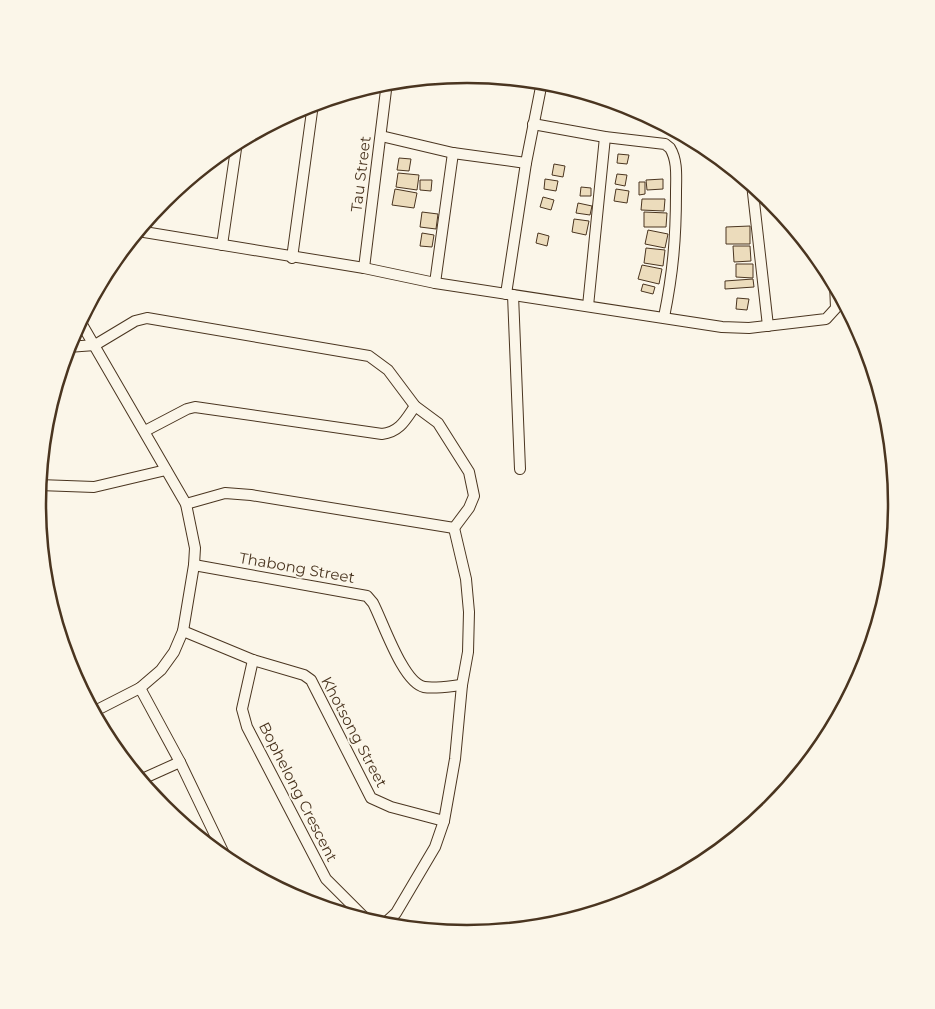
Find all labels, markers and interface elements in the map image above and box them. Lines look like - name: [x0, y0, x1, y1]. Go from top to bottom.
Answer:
- street label: Tau Street: [346, 135, 375, 213]
- street label: Thabong Street: [238, 548, 356, 587]
- street label: Khotsong Street: [317, 673, 392, 790]
- street label: Bophelong Crescent: [255, 719, 342, 865]

